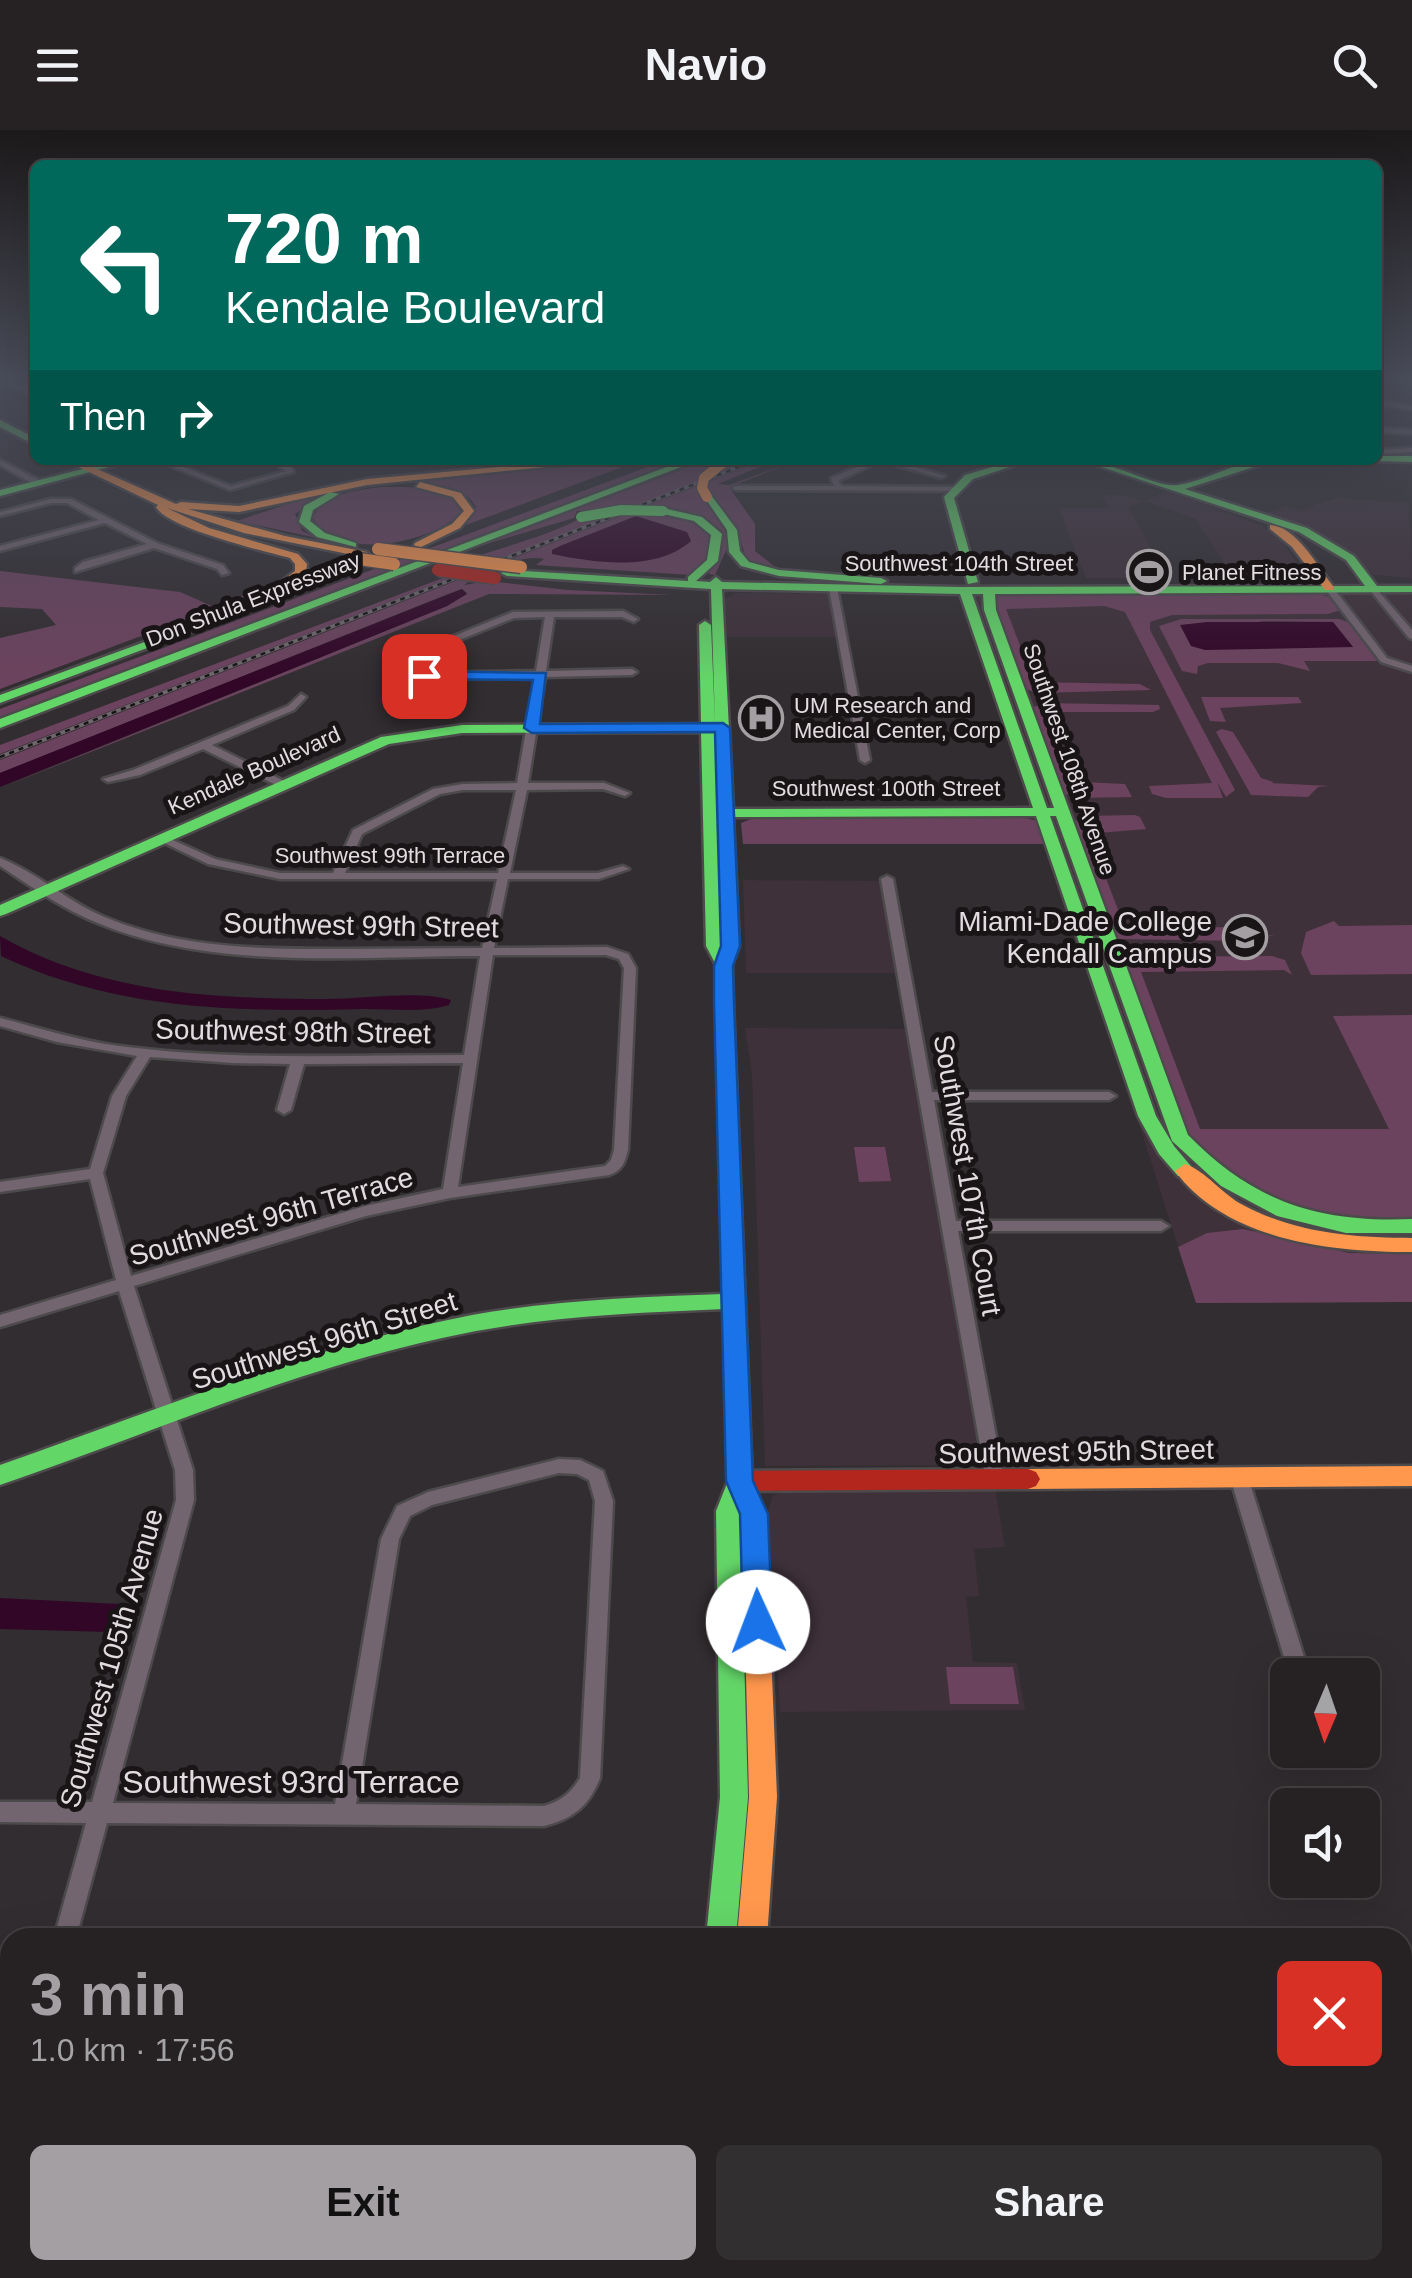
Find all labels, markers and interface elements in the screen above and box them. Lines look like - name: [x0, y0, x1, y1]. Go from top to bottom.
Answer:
- icon: menu: [30, 38, 85, 93]
- icon: search: [1327, 38, 1382, 93]
- text: Navio: [645, 39, 767, 90]
- icon: left: [60, 200, 190, 330]
- text: 720 m: [225, 200, 423, 278]
- text: Kendale Boulevard: [225, 282, 605, 333]
- icon: right: [167, 390, 222, 445]
- text: Then: [60, 396, 147, 438]
- street label: Don Shula Expressway: [143, 547, 364, 652]
- sports icon: Planet Fitness: [1126, 549, 1172, 595]
- street label: Southwest 104th Street: [845, 551, 1073, 576]
- place label: Planet Fitness: [1182, 560, 1321, 585]
- pin: [382, 634, 467, 719]
- street label: Southwest 108th Avenue: [1018, 640, 1121, 878]
- icon: arrive: [397, 649, 452, 704]
- place label: UM Research and Medical Center, Corp: [794, 693, 1001, 743]
- hospital icon: UM Research and Medical Center, Corp: [738, 695, 784, 741]
- street label: Kendale Boulevard: [164, 721, 344, 820]
- street label: Southwest 100th Street: [772, 776, 1000, 801]
- street label: Southwest 99th Terrace: [275, 843, 505, 868]
- place label: Miami-Dade College Kendall Campus: [958, 906, 1212, 969]
- street label: Southwest 99th Street: [223, 908, 499, 943]
- school or university icon: Miami-Dade College Kendall Campus: [1222, 914, 1268, 960]
- street label: Southwest 98th Street: [155, 1014, 431, 1049]
- street label: Southwest 107th Court: [928, 1032, 1008, 1318]
- street label: Southwest 96th Terrace: [126, 1161, 417, 1272]
- street label: Southwest 96th Street: [188, 1285, 461, 1396]
- street label: Southwest 95th Street: [938, 1434, 1214, 1469]
- street label: Southwest 105th Avenue: [54, 1505, 169, 1811]
- position arrow: [706, 1570, 810, 1674]
- north arrow: [1270, 1658, 1380, 1768]
- map controls: [1270, 1658, 1380, 1898]
- street label: Southwest 93rd Terrace: [122, 1764, 460, 1800]
- button: sound: [1270, 1788, 1380, 1898]
- text: 3 min: [30, 1961, 187, 2028]
- button: close: [1277, 1961, 1382, 2066]
- text: 1.0 km · 17:56: [30, 2032, 235, 2068]
- button: Exit: [30, 2145, 696, 2260]
- button: Share: [716, 2145, 1382, 2260]

